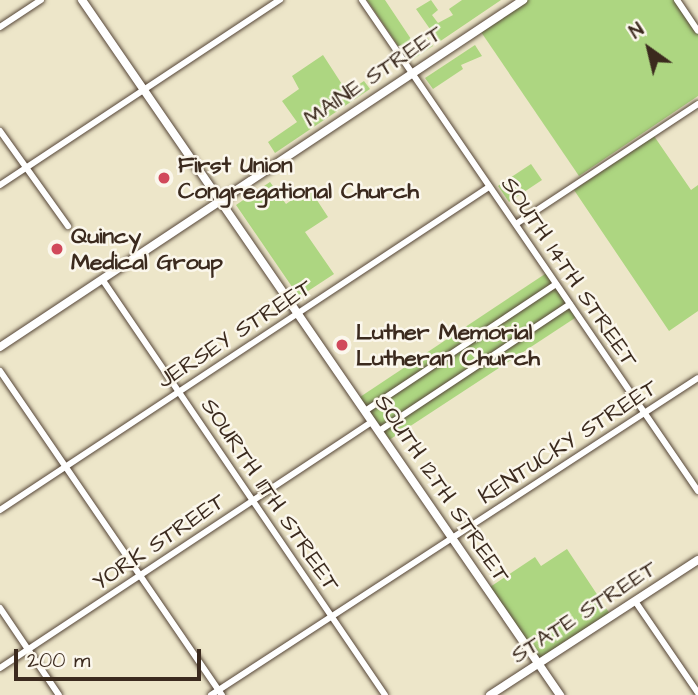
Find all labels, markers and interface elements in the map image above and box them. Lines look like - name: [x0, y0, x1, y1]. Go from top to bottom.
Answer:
- north arrow: [614, 14, 684, 84]
- text: N: [624, 17, 649, 46]
- street label: MAINE STREET: [298, 19, 448, 133]
- place label: First Union Congregational Church: [178, 151, 419, 205]
- marker: First Union Congregational Church: [156, 170, 172, 186]
- street label: SOUTH 14TH STREET: [495, 172, 643, 372]
- place label: Quincy Medical Group: [71, 222, 223, 276]
- marker: Quincy Medical Group: [49, 241, 65, 257]
- street label: JERSEY STREET: [152, 274, 318, 394]
- place label: Luther Memorial Lutheran Church: [356, 318, 540, 372]
- marker: Luther Memorial Lutheran Church: [334, 337, 350, 353]
- street label: KENTUCKY STREET: [473, 374, 663, 510]
- street label: SOUTH 12TH STREET: [369, 390, 515, 588]
- street label: SOURTH 11TH STREET: [195, 393, 345, 597]
- street label: YORK STREET: [87, 487, 231, 597]
- street label: STATE STREET: [506, 555, 662, 669]
- scale bar: [18, 636, 205, 680]
- text: 200 m: [27, 646, 90, 675]

